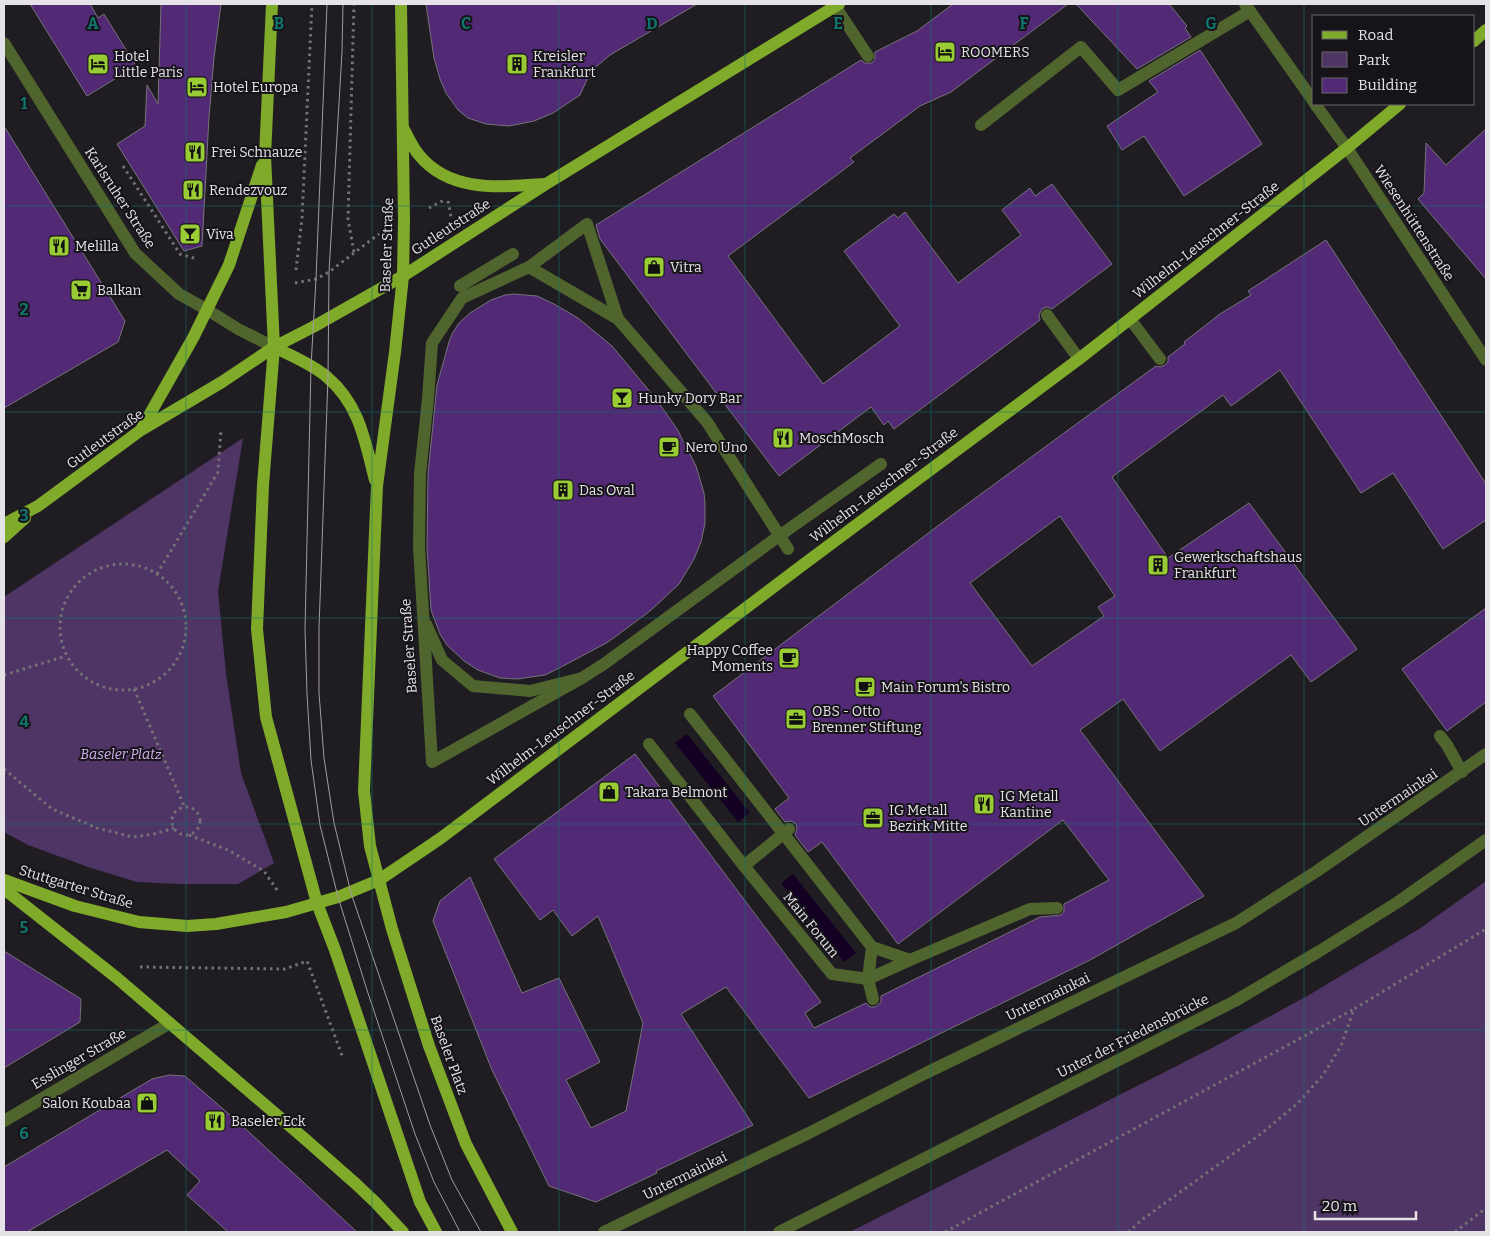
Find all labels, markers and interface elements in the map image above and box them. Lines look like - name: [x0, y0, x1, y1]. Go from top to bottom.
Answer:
- text: A: [87, 14, 99, 33]
- text: B: [274, 14, 284, 33]
- text: C: [461, 14, 471, 33]
- text: D: [646, 14, 658, 33]
- text: E: [833, 14, 843, 33]
- text: F: [1020, 14, 1029, 33]
- text: G: [1205, 14, 1217, 33]
- legend: [1312, 15, 1475, 105]
- text: Road: [1358, 26, 1393, 44]
- hotel icon: ROOMERS: [933, 40, 957, 64]
- place label: ROOMERS: [961, 44, 1030, 61]
- place label: Hotel Little Paris: [114, 48, 183, 81]
- place label: Kreisler Frankfurt: [533, 48, 595, 81]
- text: Park: [1358, 51, 1390, 69]
- hotel icon: Hotel Little Paris: [86, 52, 110, 76]
- building icon: Kreisler Frankfurt: [505, 52, 529, 76]
- hotel icon: Hotel Europa: [185, 75, 209, 99]
- text: Building: [1358, 76, 1417, 94]
- place label: Hotel Europa: [213, 79, 299, 96]
- text: 1: [21, 94, 28, 113]
- restaurant icon: Frei Schnauze: [183, 140, 207, 164]
- street label: Karlsruher Straße: [81, 144, 159, 252]
- place label: Frei Schnauze: [211, 144, 302, 161]
- street label: Wiesenhüttenstraße: [1370, 162, 1458, 284]
- restaurant icon: Rendezvouz: [181, 178, 205, 202]
- street label: Wilhelm-Leuschner-Straße: [1130, 178, 1282, 302]
- place label: Rendezvouz: [209, 182, 288, 199]
- street label: Gutleutstraße: [408, 195, 494, 259]
- street label: Baseler Straße: [377, 197, 397, 293]
- bar icon: Viva: [178, 222, 202, 246]
- place label: Viva: [206, 226, 234, 243]
- restaurant icon: Melilla: [47, 234, 71, 258]
- place label: Melilla: [75, 238, 119, 255]
- shop icon: Vitra: [642, 255, 666, 279]
- place label: Vitra: [670, 259, 702, 276]
- supermarket icon: Balkan: [69, 278, 93, 302]
- place label: Balkan: [97, 282, 142, 299]
- text: 2: [19, 300, 29, 319]
- bar icon: Hunky Dory Bar: [610, 386, 634, 410]
- place label: Hunky Dory Bar: [638, 390, 742, 407]
- street label: Gutleutstraße: [63, 405, 147, 473]
- street label: Wilhelm-Leuschner-Straße: [807, 424, 961, 546]
- restaurant icon: MoschMosch: [771, 426, 795, 450]
- place label: MoschMosch: [799, 430, 885, 447]
- cafe icon: Nero Uno: [657, 435, 681, 459]
- place label: Nero Uno: [685, 439, 748, 456]
- building icon: Das Oval: [551, 478, 575, 502]
- place label: Das Oval: [579, 482, 635, 499]
- text: 3: [19, 506, 29, 525]
- place label: Gewerkschaftshaus Frankfurt: [1174, 549, 1302, 582]
- building icon: Gewerkschaftshaus Frankfurt: [1146, 553, 1170, 577]
- street label: Baseler Straße: [397, 598, 421, 694]
- place label: Happy Coffee Moments: [686, 642, 773, 675]
- cafe icon: Happy Coffee Moments: [777, 646, 801, 670]
- street label: Wilhelm-Leuschner-Straße: [484, 667, 638, 789]
- cafe icon: Main Forum's Bistro: [853, 675, 877, 699]
- place label: Main Forum's Bistro: [881, 679, 1010, 696]
- place label: OBS - Otto Brenner Stiftung: [812, 703, 922, 736]
- office icon: OBS - Otto Brenner Stiftung: [784, 707, 808, 731]
- text: 4: [19, 712, 29, 731]
- park label: Baseler Platz: [80, 746, 162, 763]
- street label: Untermainkai: [1355, 765, 1441, 831]
- shop icon: Takara Belmont: [597, 780, 621, 804]
- place label: Takara Belmont: [625, 784, 727, 801]
- place label: IG Metall Kantine: [1000, 788, 1059, 821]
- restaurant icon: IG Metall Kantine: [972, 792, 996, 816]
- place label: IG Metall Bezirk Mitte: [889, 802, 967, 835]
- office icon: IG Metall Bezirk Mitte: [861, 806, 885, 830]
- street label: Stuttgarter Straße: [17, 862, 135, 912]
- street label: Main Forum: [779, 889, 843, 962]
- text: 5: [20, 918, 29, 937]
- street label: Untermainkai: [1003, 969, 1093, 1025]
- street label: Unter der Friedensbrücke: [1054, 990, 1212, 1082]
- street label: Baseler Platz: [427, 1013, 471, 1097]
- street label: Esslinger Straße: [29, 1025, 129, 1093]
- shop icon: Salon Koubaa: [135, 1091, 159, 1115]
- place label: Salon Koubaa: [42, 1095, 131, 1112]
- restaurant icon: Baseler Eck: [203, 1109, 227, 1133]
- place label: Baseler Eck: [231, 1113, 306, 1130]
- text: 6: [19, 1124, 29, 1143]
- street label: Untermainkai: [640, 1148, 730, 1204]
- scale bar: [1315, 1188, 1416, 1220]
- text: 20 m: [1322, 1197, 1358, 1215]

